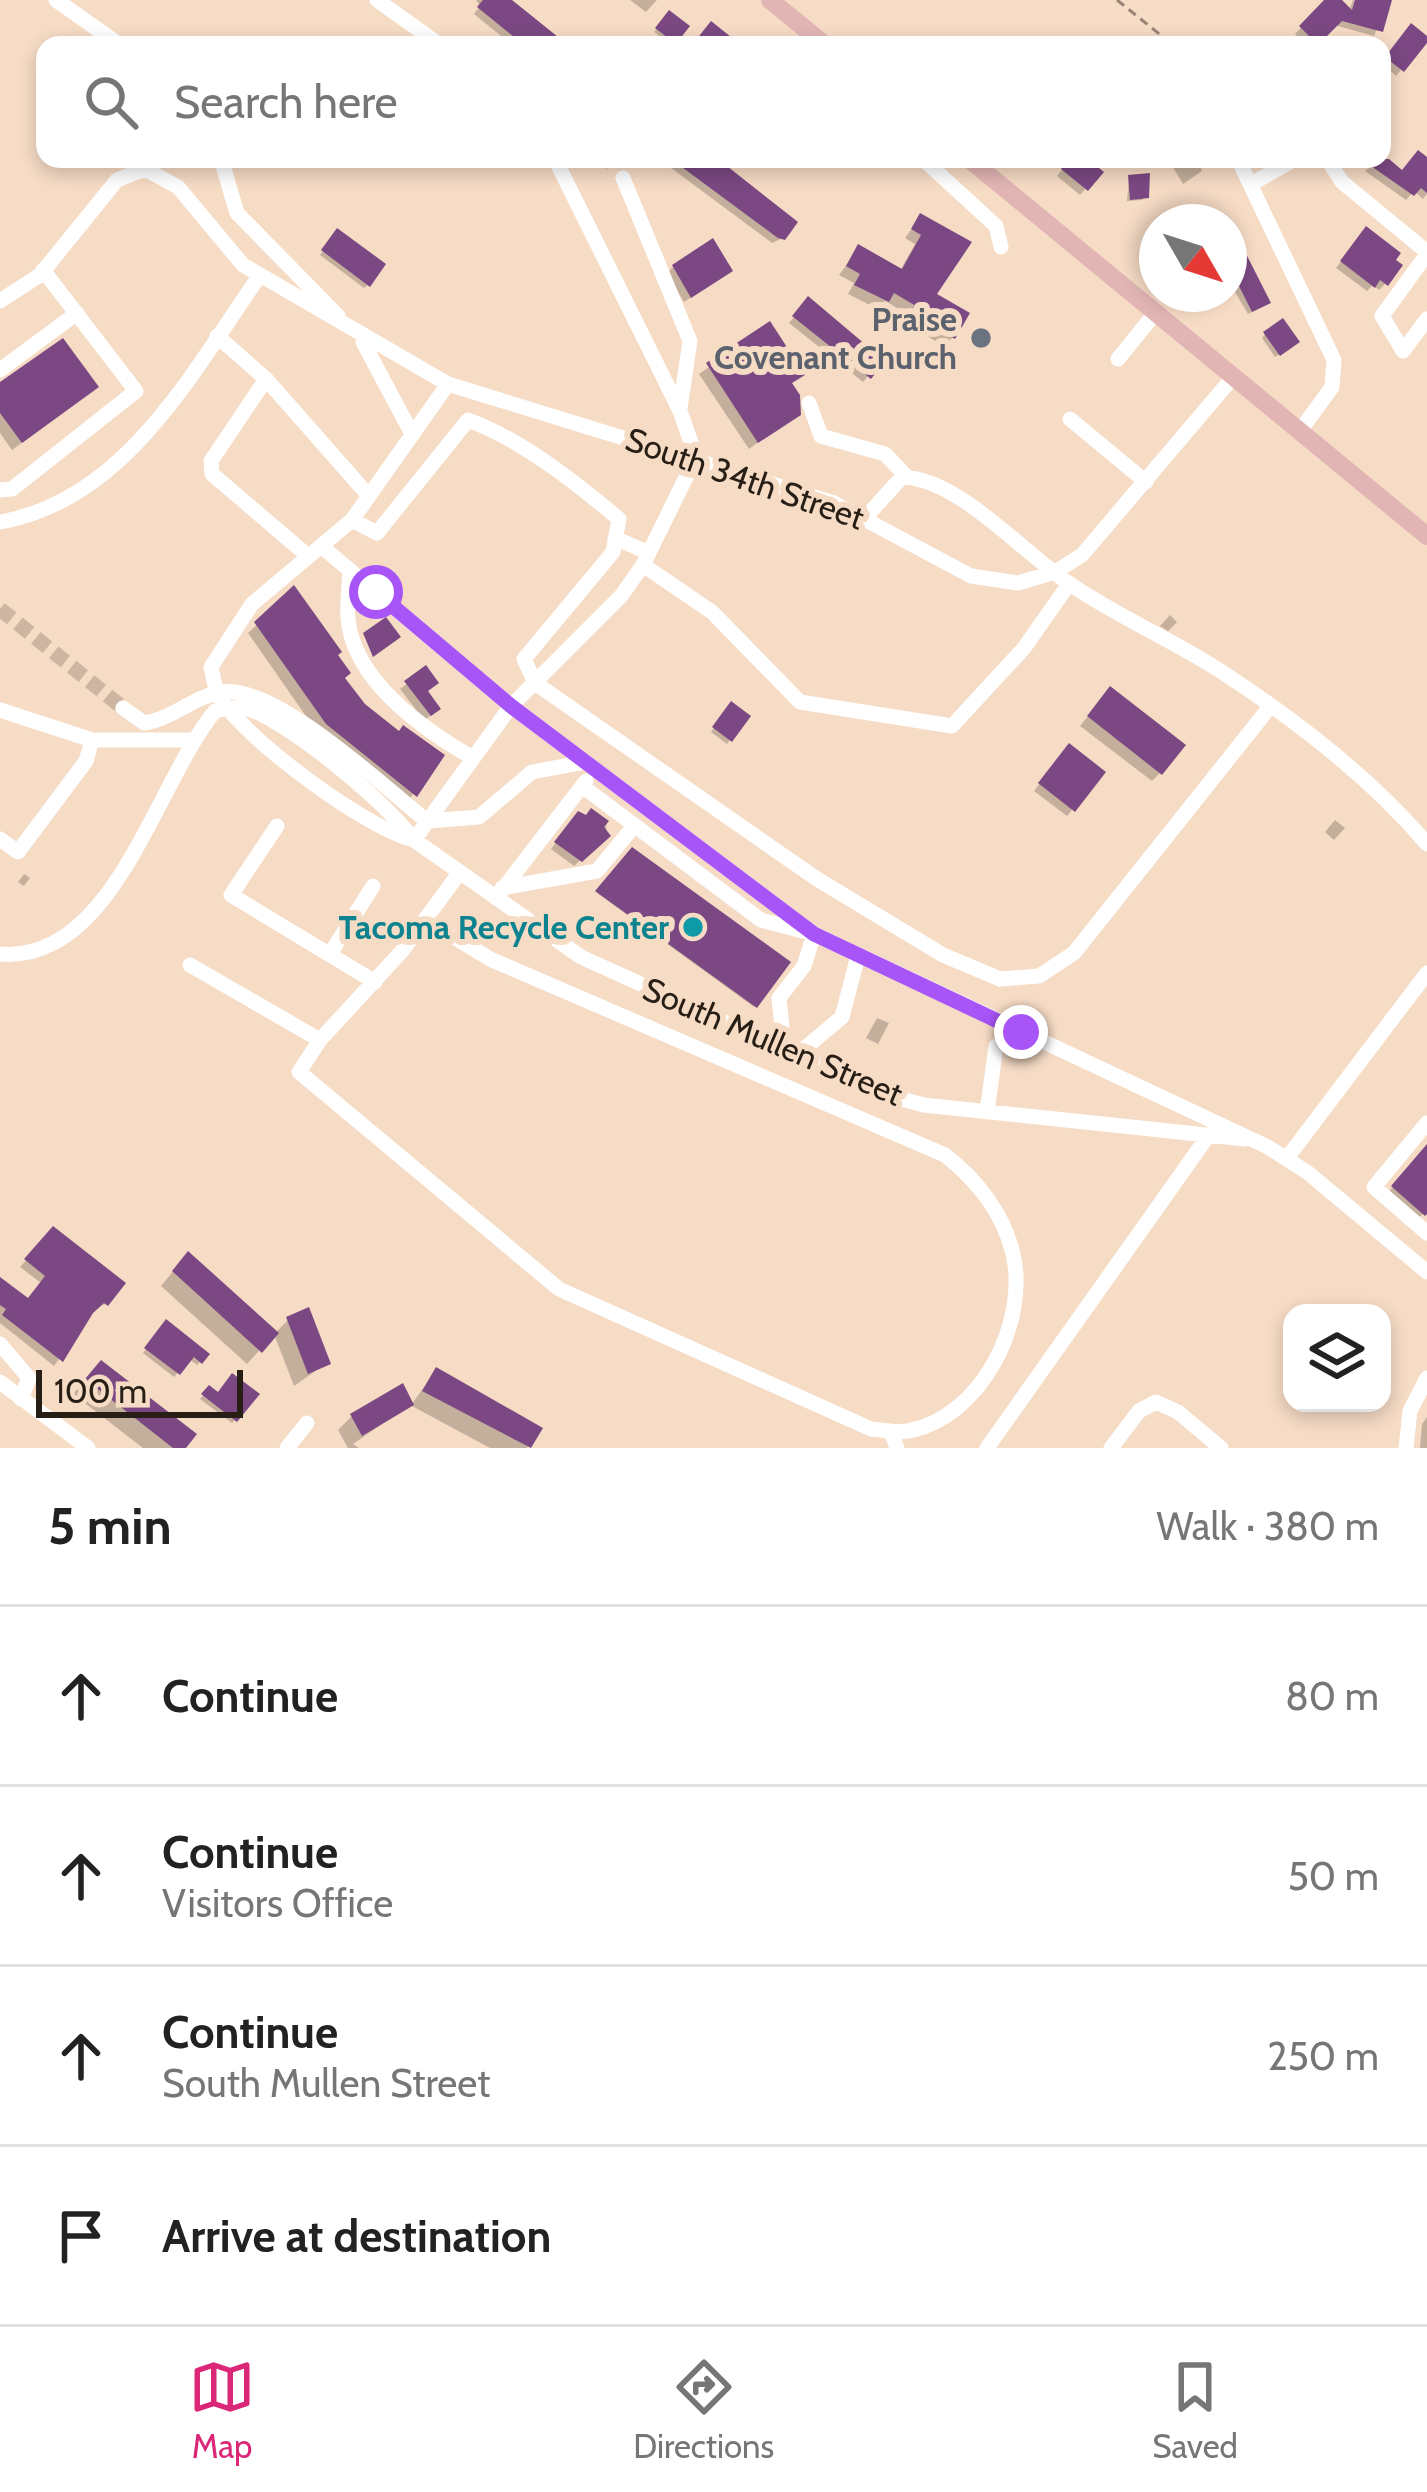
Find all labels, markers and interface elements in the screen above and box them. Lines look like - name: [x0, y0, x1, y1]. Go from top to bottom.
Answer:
- search box: [36, 36, 1391, 168]
- icon: search: [78, 69, 144, 135]
- text: Search here: [174, 75, 398, 129]
- north arrow: [1139, 204, 1247, 312]
- place label: Praise Covenant Church: [714, 299, 957, 377]
- marker: Praise Covenant Church: [968, 325, 994, 351]
- street label: South 34th Street: [621, 419, 869, 537]
- route start: [349, 565, 403, 619]
- place label: Tacoma Recycle Center: [338, 907, 669, 947]
- marker: Tacoma Recycle Center: [680, 914, 706, 940]
- street label: South Mullen Street: [637, 968, 909, 1114]
- route end: [994, 1005, 1048, 1059]
- map controls: [1283, 1304, 1391, 1412]
- button: layers: [1283, 1304, 1391, 1412]
- scale bar: [36, 1364, 243, 1417]
- text: 100 m: [54, 1371, 147, 1411]
- text: 5 min: [48, 1495, 172, 1557]
- text: Walk · 380 m: [1157, 1502, 1379, 1550]
- icon: ahead: [48, 1663, 114, 1729]
- text: Continue: [162, 1669, 338, 1723]
- text: 80 m: [1285, 1672, 1379, 1720]
- text: Continue: [162, 1825, 338, 1879]
- icon: ahead: [48, 1843, 114, 1909]
- text: 50 m: [1288, 1852, 1379, 1900]
- text: Visitors Office: [162, 1879, 393, 1927]
- text: Continue: [162, 2005, 338, 2059]
- icon: ahead: [48, 2023, 114, 2089]
- text: 250 m: [1267, 2032, 1379, 2080]
- text: South Mullen Street: [162, 2059, 490, 2107]
- icon: arrive: [48, 2203, 114, 2269]
- text: Arrive at destination: [162, 2209, 551, 2263]
- tab: Map: [189, 2354, 255, 2466]
- tab: Directions: [633, 2354, 774, 2466]
- tab: Saved: [1152, 2354, 1238, 2466]

